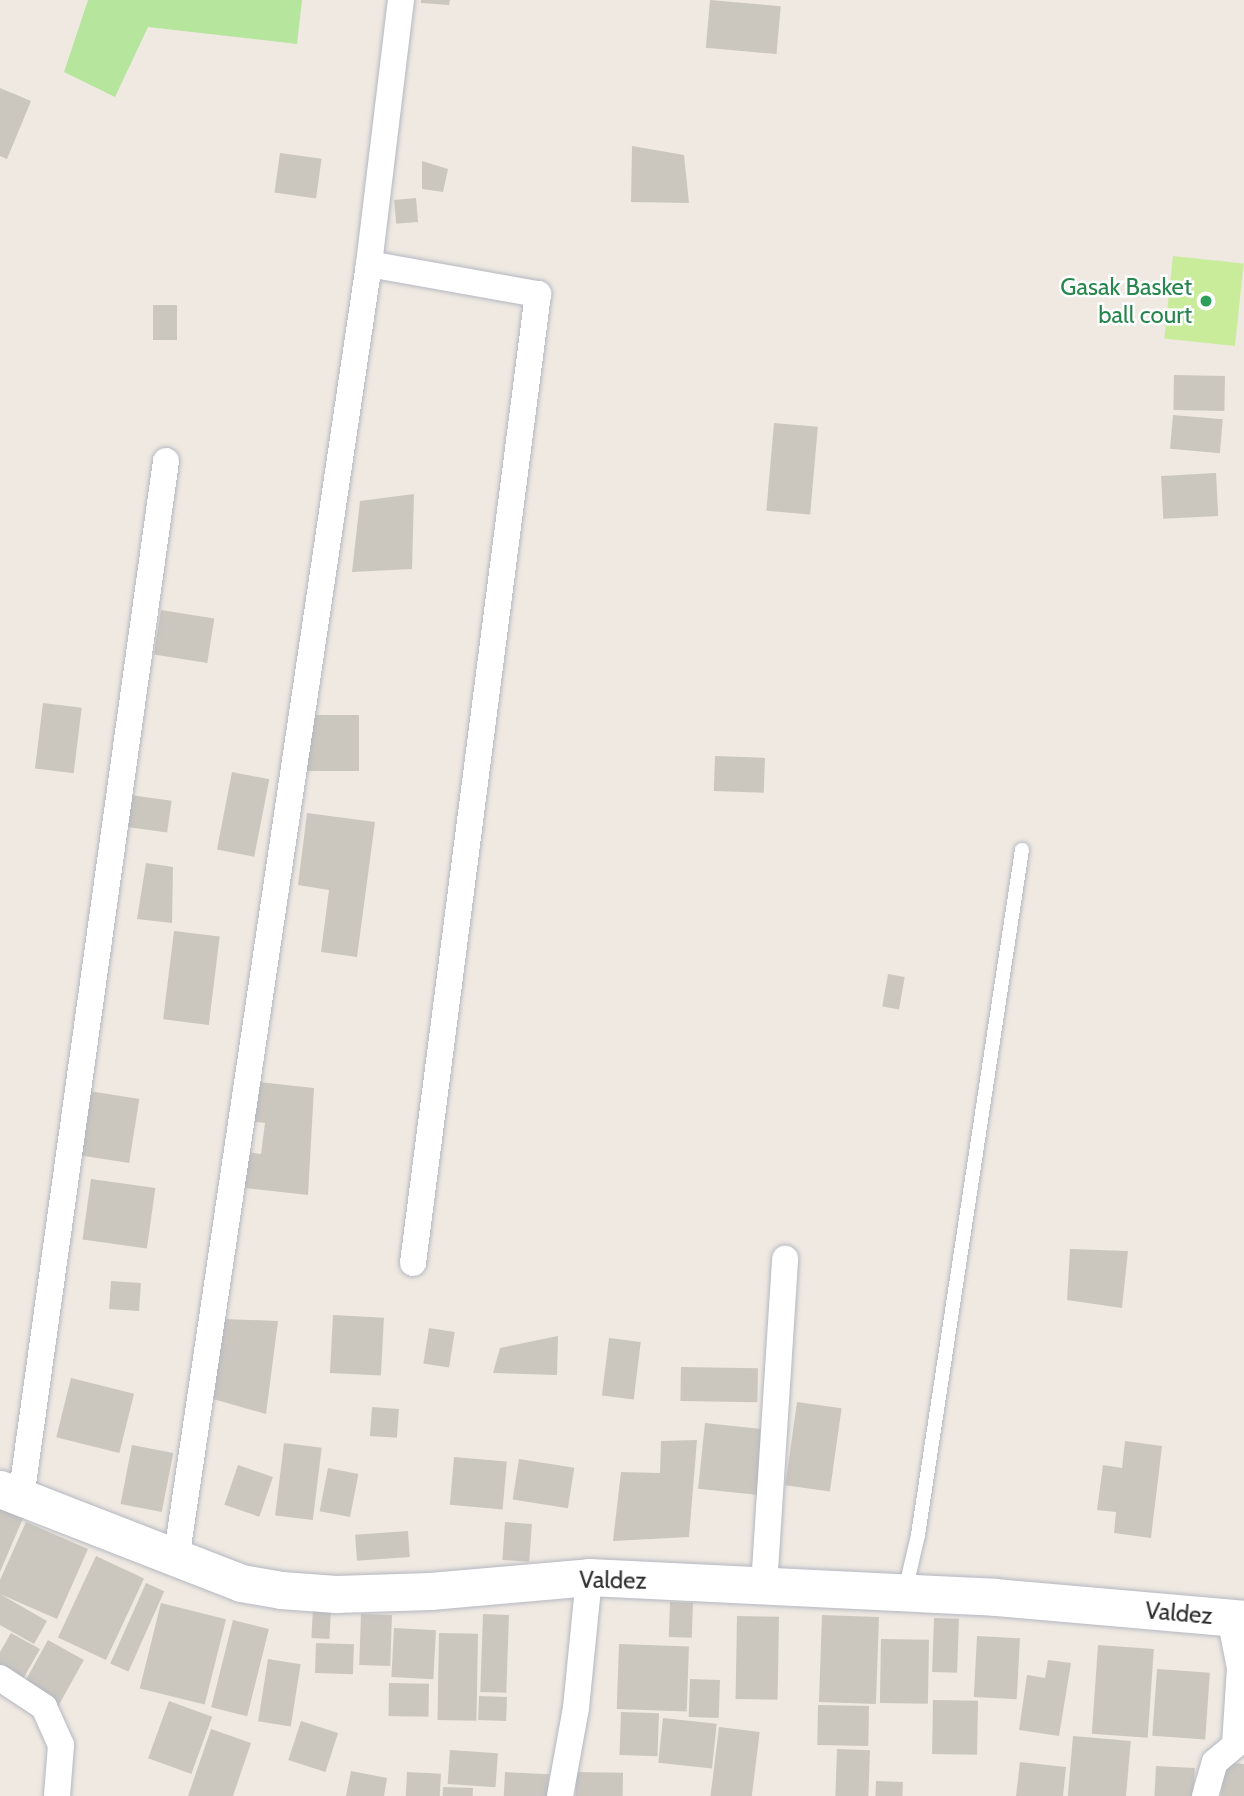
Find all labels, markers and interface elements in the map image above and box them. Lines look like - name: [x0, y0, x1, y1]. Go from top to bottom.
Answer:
- place label: Gasak Basket ball court: [1060, 273, 1192, 329]
- marker: Gasak Basket ball court: [1198, 293, 1214, 309]
- street label: Valdez: [579, 1565, 647, 1595]
- street label: Valdez: [1144, 1596, 1214, 1630]

